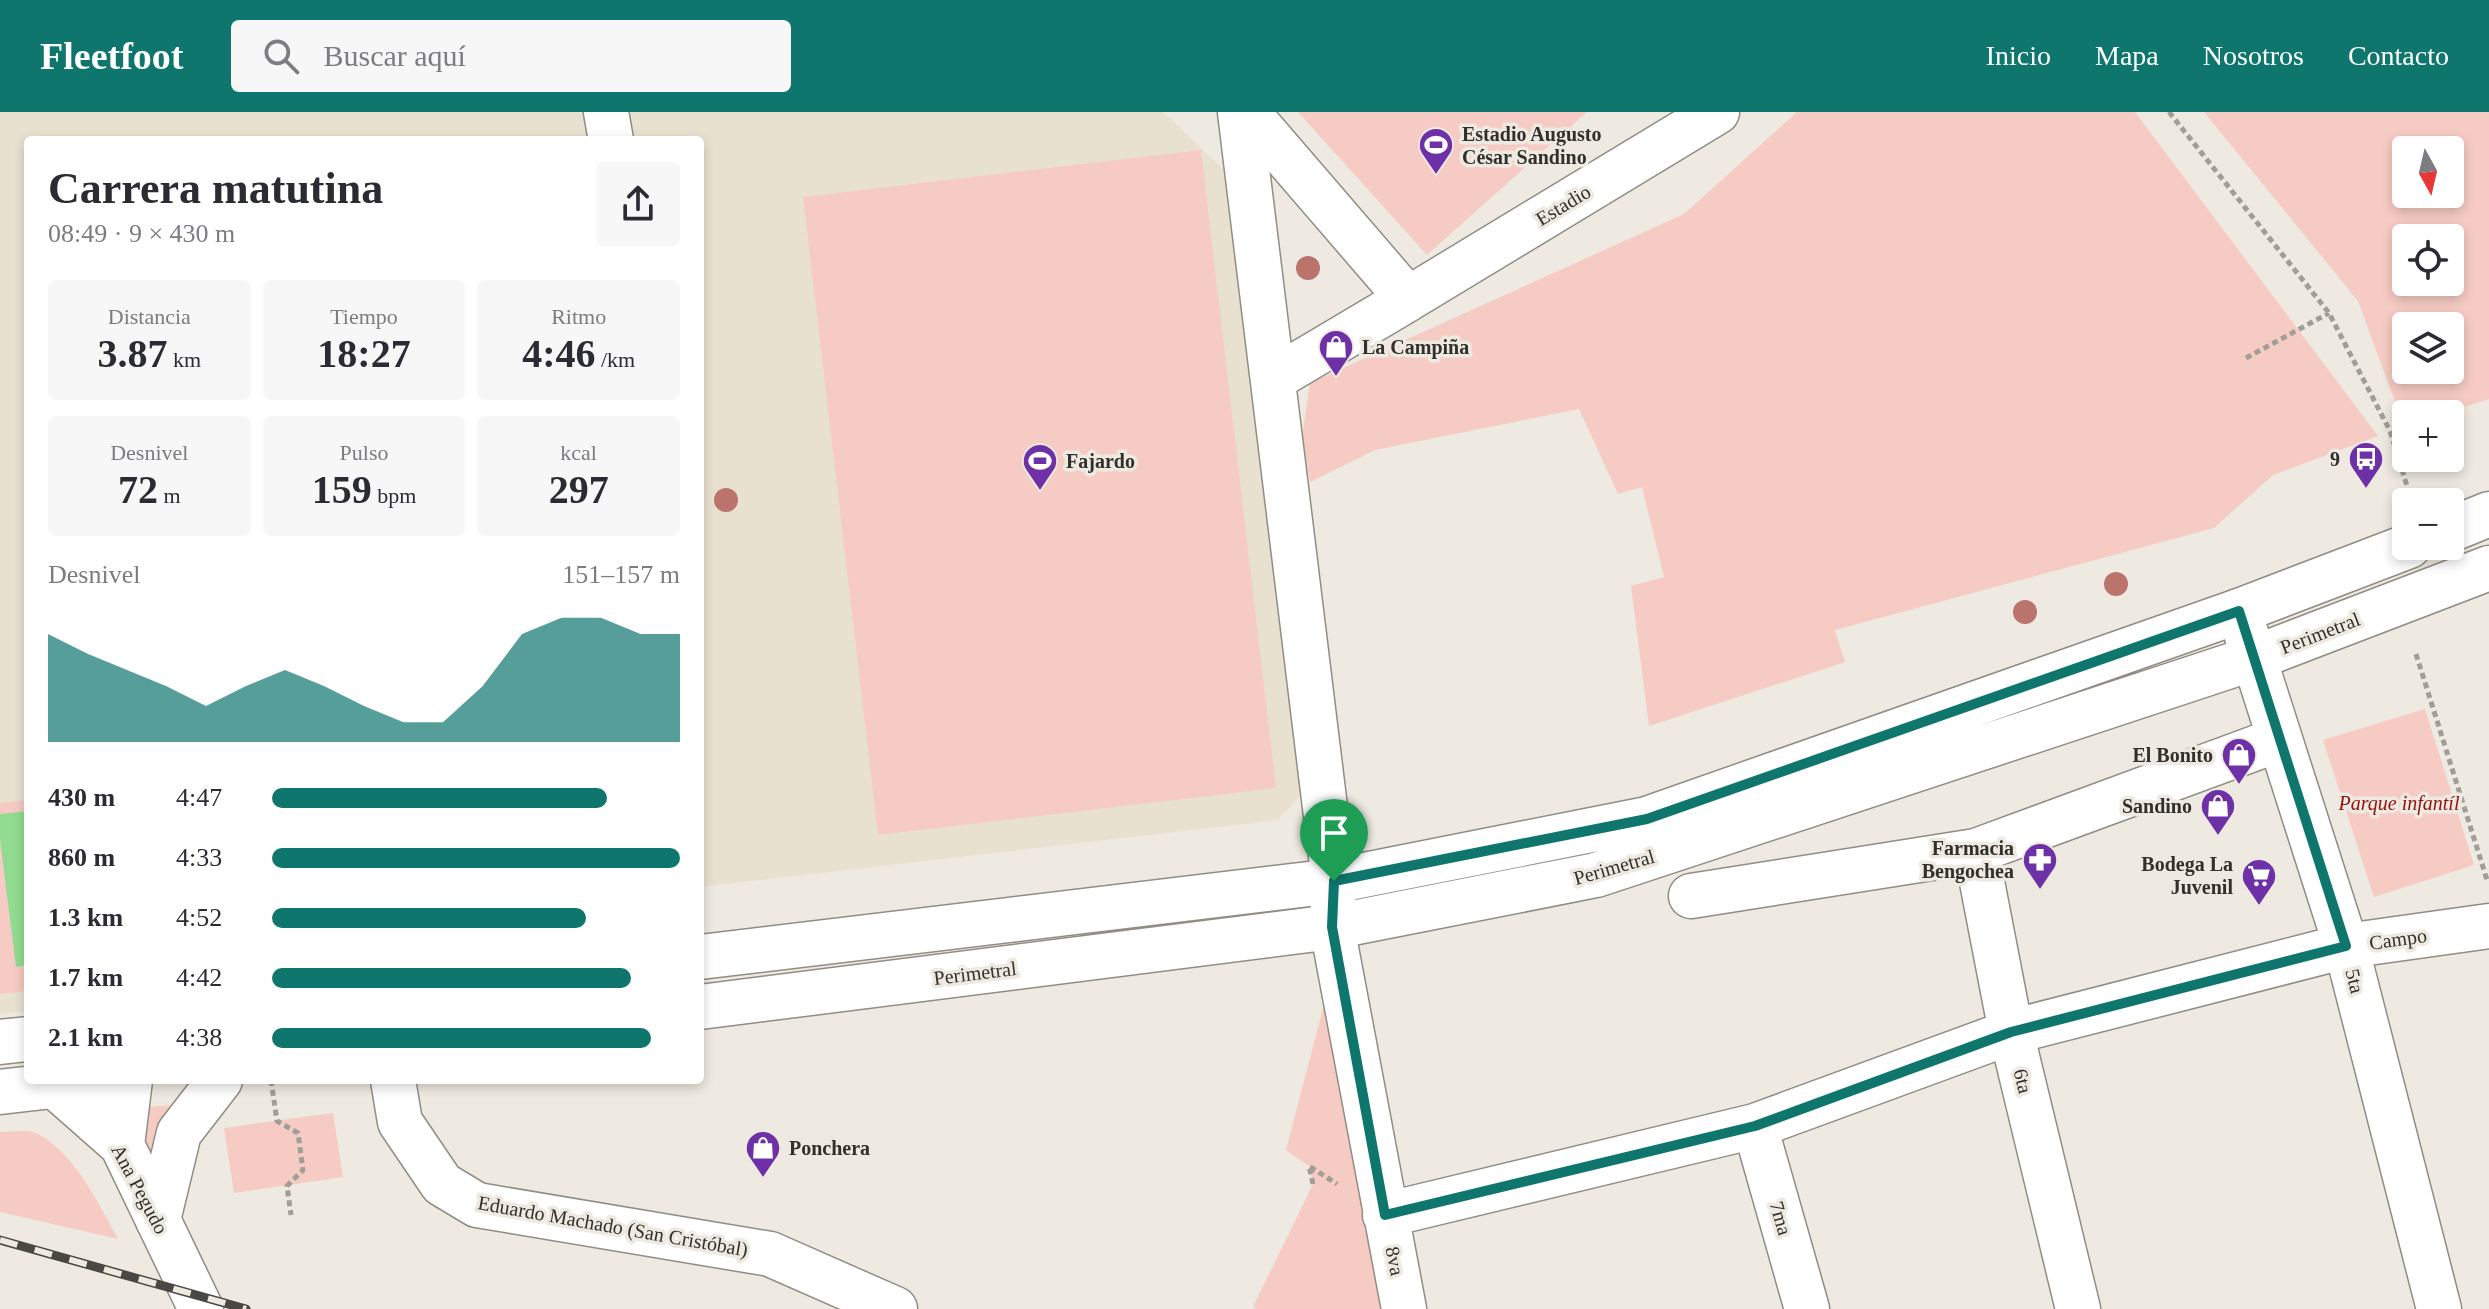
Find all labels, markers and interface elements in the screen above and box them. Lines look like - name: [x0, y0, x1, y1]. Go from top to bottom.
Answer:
- search box: [231, 20, 791, 92]
- icon: search: [259, 34, 303, 78]
- text: Fleetfoot: [40, 35, 183, 77]
- text: Buscar aquí: [323, 39, 466, 72]
- text: Inicio: [1986, 40, 2051, 71]
- text: Mapa: [2095, 40, 2159, 71]
- text: Nosotros: [2203, 40, 2304, 71]
- text: Contacto: [2348, 40, 2449, 71]
- place label: Estadio Augusto César Sandino: [1462, 123, 1602, 168]
- sports icon: Estadio Augusto César Sandino: [1417, 126, 1455, 176]
- north arrow: [2392, 136, 2464, 208]
- map controls: [2392, 136, 2464, 560]
- button: share: [596, 162, 680, 246]
- text: Carrera matutina: [48, 164, 383, 213]
- street label: Estadio: [1532, 180, 1594, 230]
- text: 08:49 · 9 × 430 m: [48, 219, 235, 248]
- button: locate: [2392, 224, 2464, 296]
- text: Distancia: [108, 304, 191, 329]
- text: Tiempo: [330, 304, 398, 329]
- text: Ritmo: [551, 304, 606, 329]
- button: layers: [2392, 312, 2464, 384]
- shop icon: La Campiña: [1317, 328, 1355, 378]
- text: 3.87: [98, 331, 168, 376]
- text: 18:27: [317, 331, 411, 376]
- text: 4:46: [522, 331, 595, 376]
- place label: La Campiña: [1362, 336, 1469, 359]
- text: km: [168, 347, 201, 372]
- text: /km: [595, 347, 635, 372]
- button: +: [2392, 400, 2464, 472]
- text: Desnivel: [110, 440, 188, 465]
- text: Pulso: [340, 440, 388, 465]
- text: kcal: [560, 440, 597, 465]
- bus stop icon: 9: [2347, 440, 2385, 490]
- sports icon: Fajardo: [1021, 442, 1059, 492]
- place label: 9: [2330, 448, 2340, 470]
- place label: Fajardo: [1066, 450, 1135, 473]
- text: 72: [118, 467, 158, 512]
- text: 159: [312, 467, 372, 512]
- text: 297: [549, 467, 609, 512]
- text: m: [158, 483, 181, 508]
- text: bpm: [372, 483, 416, 508]
- button: −: [2392, 488, 2464, 560]
- text: Desnivel: [48, 560, 140, 589]
- text: 151–157 m: [562, 560, 680, 589]
- street label: Perimetral: [2277, 608, 2363, 658]
- shop icon: El Bonito: [2220, 736, 2258, 786]
- place label: El Bonito: [2132, 744, 2213, 766]
- text: 430 m: [48, 783, 115, 812]
- text: 4:47: [176, 783, 222, 812]
- shop icon: Sandino: [2199, 787, 2237, 837]
- park label: Parque infantíl: [2338, 792, 2460, 815]
- place label: Sandino: [2122, 795, 2192, 817]
- pin: [1300, 799, 1368, 881]
- icon: arrive: [1312, 811, 1356, 855]
- place label: Farmacia Bengochea: [1922, 837, 2014, 883]
- pharmacy icon: Farmacia Bengochea: [2021, 841, 2059, 891]
- text: 860 m: [48, 843, 115, 872]
- text: 4:33: [176, 843, 222, 872]
- street label: Perimetral: [1571, 845, 1657, 889]
- place label: Bodega La Juvenil: [2141, 853, 2233, 898]
- supermarket icon: Bodega La Juvenil: [2240, 857, 2278, 907]
- text: 1.3 km: [48, 903, 123, 932]
- text: 4:52: [176, 903, 222, 932]
- street label: Campo: [2368, 924, 2428, 955]
- street label: Perimetral: [932, 957, 1018, 989]
- text: 1.7 km: [48, 963, 123, 992]
- text: 4:42: [176, 963, 222, 992]
- street label: 5ta: [2341, 966, 2369, 996]
- text: 2.1 km: [48, 1023, 123, 1052]
- text: 4:38: [176, 1023, 222, 1052]
- street label: 6ta: [2009, 1066, 2037, 1096]
- shop icon: Ponchera: [744, 1129, 782, 1179]
- place label: Ponchera: [789, 1137, 870, 1159]
- street label: Ana Pegudo: [106, 1140, 173, 1238]
- street label: Eduardo Machado (San Cristóbal): [476, 1191, 750, 1262]
- street label: 7ma: [1766, 1198, 1796, 1238]
- street label: 8va: [1381, 1245, 1409, 1278]

